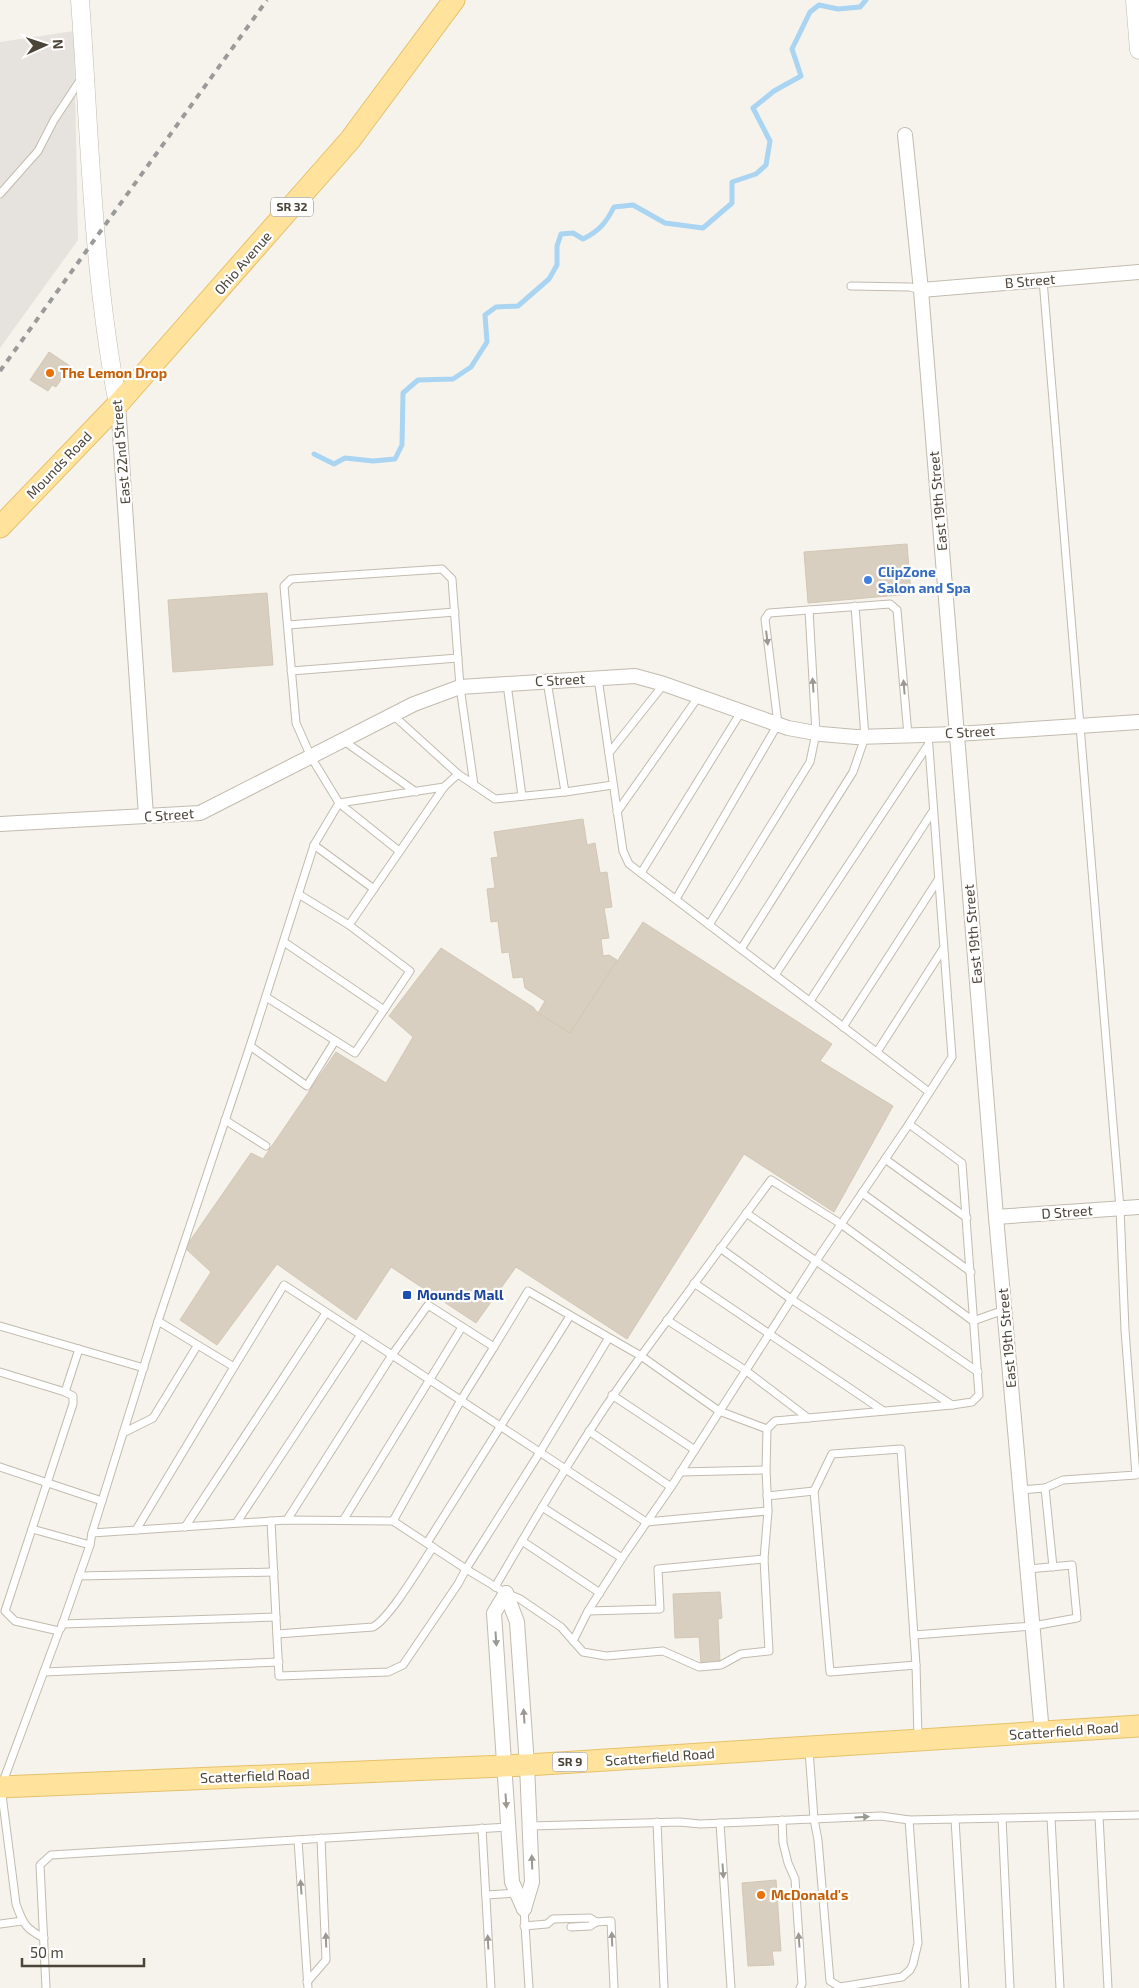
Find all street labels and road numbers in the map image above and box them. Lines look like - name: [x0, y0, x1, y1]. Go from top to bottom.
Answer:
- road number: SR 32: [271, 198, 313, 216]
- street label: Ohio Avenue: [210, 227, 275, 298]
- street label: B Street: [1004, 270, 1056, 291]
- street label: East 22nd Street: [107, 399, 134, 505]
- street label: Mounds Road: [22, 428, 95, 502]
- street label: East 19th Street: [925, 450, 950, 552]
- street label: C Street: [535, 670, 585, 689]
- street label: C Street: [945, 722, 995, 741]
- street label: C Street: [143, 804, 195, 825]
- street label: East 19th Street: [960, 883, 985, 985]
- street label: D Street: [1041, 1201, 1093, 1222]
- street label: East 19th Street: [994, 1287, 1019, 1389]
- street label: Scatterfield Road: [1009, 1718, 1119, 1743]
- street label: Scatterfield Road: [605, 1744, 715, 1769]
- road number: SR 9: [552, 1752, 588, 1771]
- street label: Scatterfield Road: [200, 1765, 310, 1786]

